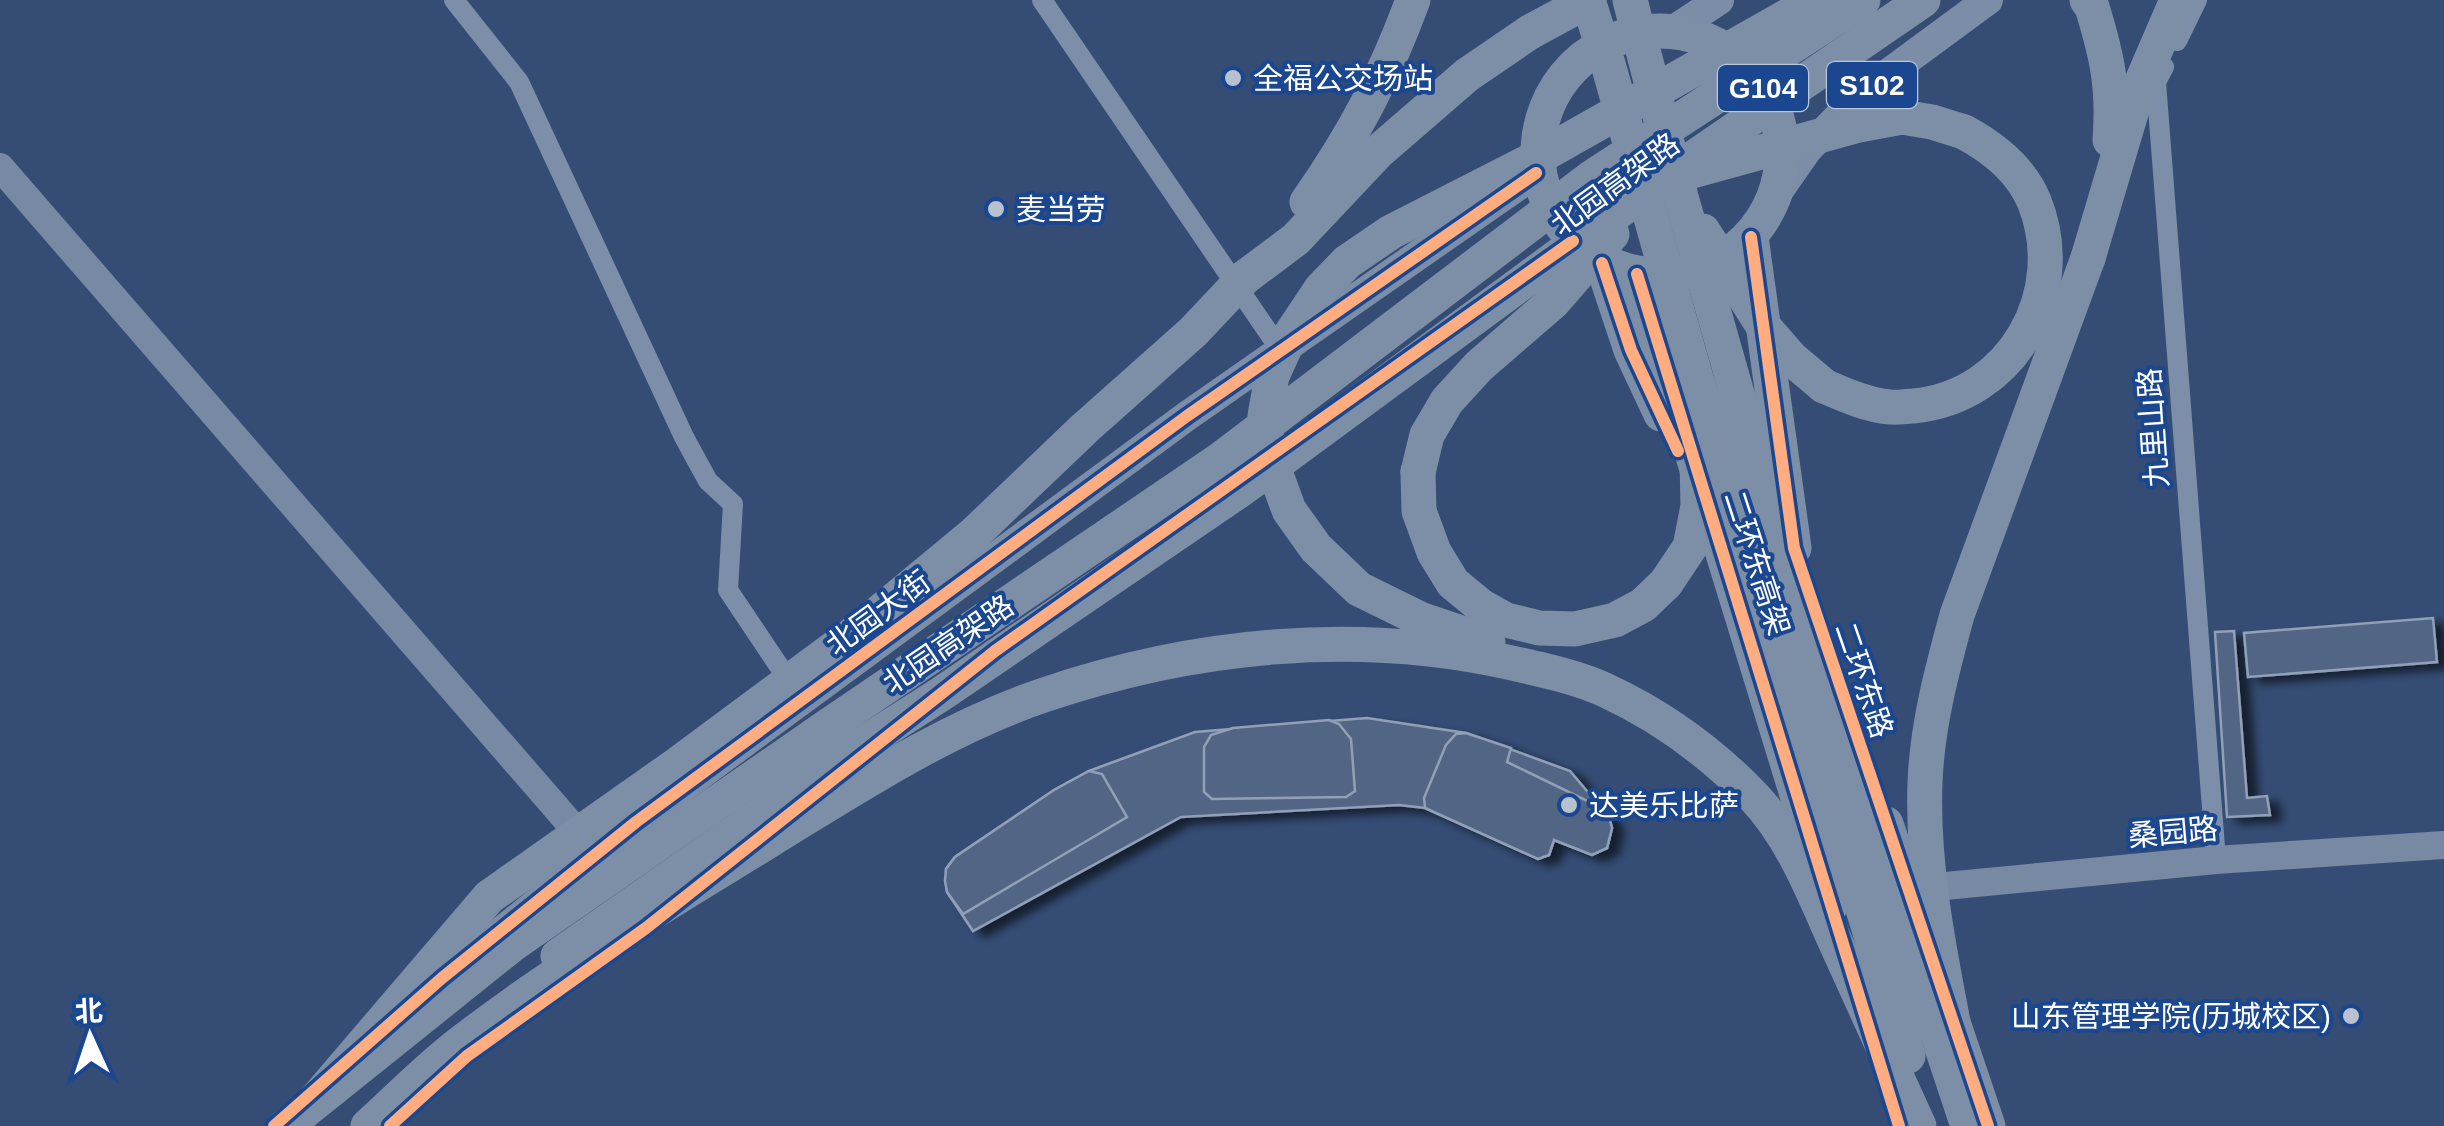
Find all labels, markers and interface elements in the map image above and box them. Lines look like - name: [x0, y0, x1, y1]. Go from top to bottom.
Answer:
- place label: 全福公交场站: [1253, 62, 1433, 95]
- road number: S102: [1827, 62, 1917, 108]
- road number: G104: [1718, 65, 1808, 111]
- marker: 全福公交场站: [1222, 67, 1244, 89]
- street label: 北园高架路: [1545, 127, 1685, 241]
- place label: 麦当劳: [1016, 193, 1106, 226]
- marker: 麦当劳: [985, 198, 1007, 220]
- street label: 九里山路: [2132, 367, 2174, 489]
- street label: 二环东高架: [1718, 487, 1796, 639]
- street label: 北园大街: [820, 564, 936, 662]
- street label: 北园高架路: [877, 588, 1019, 700]
- street label: 二环东路: [1829, 618, 1899, 742]
- place label: 达美乐比萨: [1589, 789, 1739, 822]
- marker: 达美乐比萨: [1558, 794, 1580, 816]
- street label: 桑园路: [2127, 812, 2219, 852]
- north arrow: [40, 986, 140, 1086]
- text: 北: [74, 995, 104, 1028]
- place label: 山东管理学院(历城校区): [2011, 1000, 2331, 1033]
- marker: 山东管理学院(历城校区): [2340, 1005, 2362, 1027]

